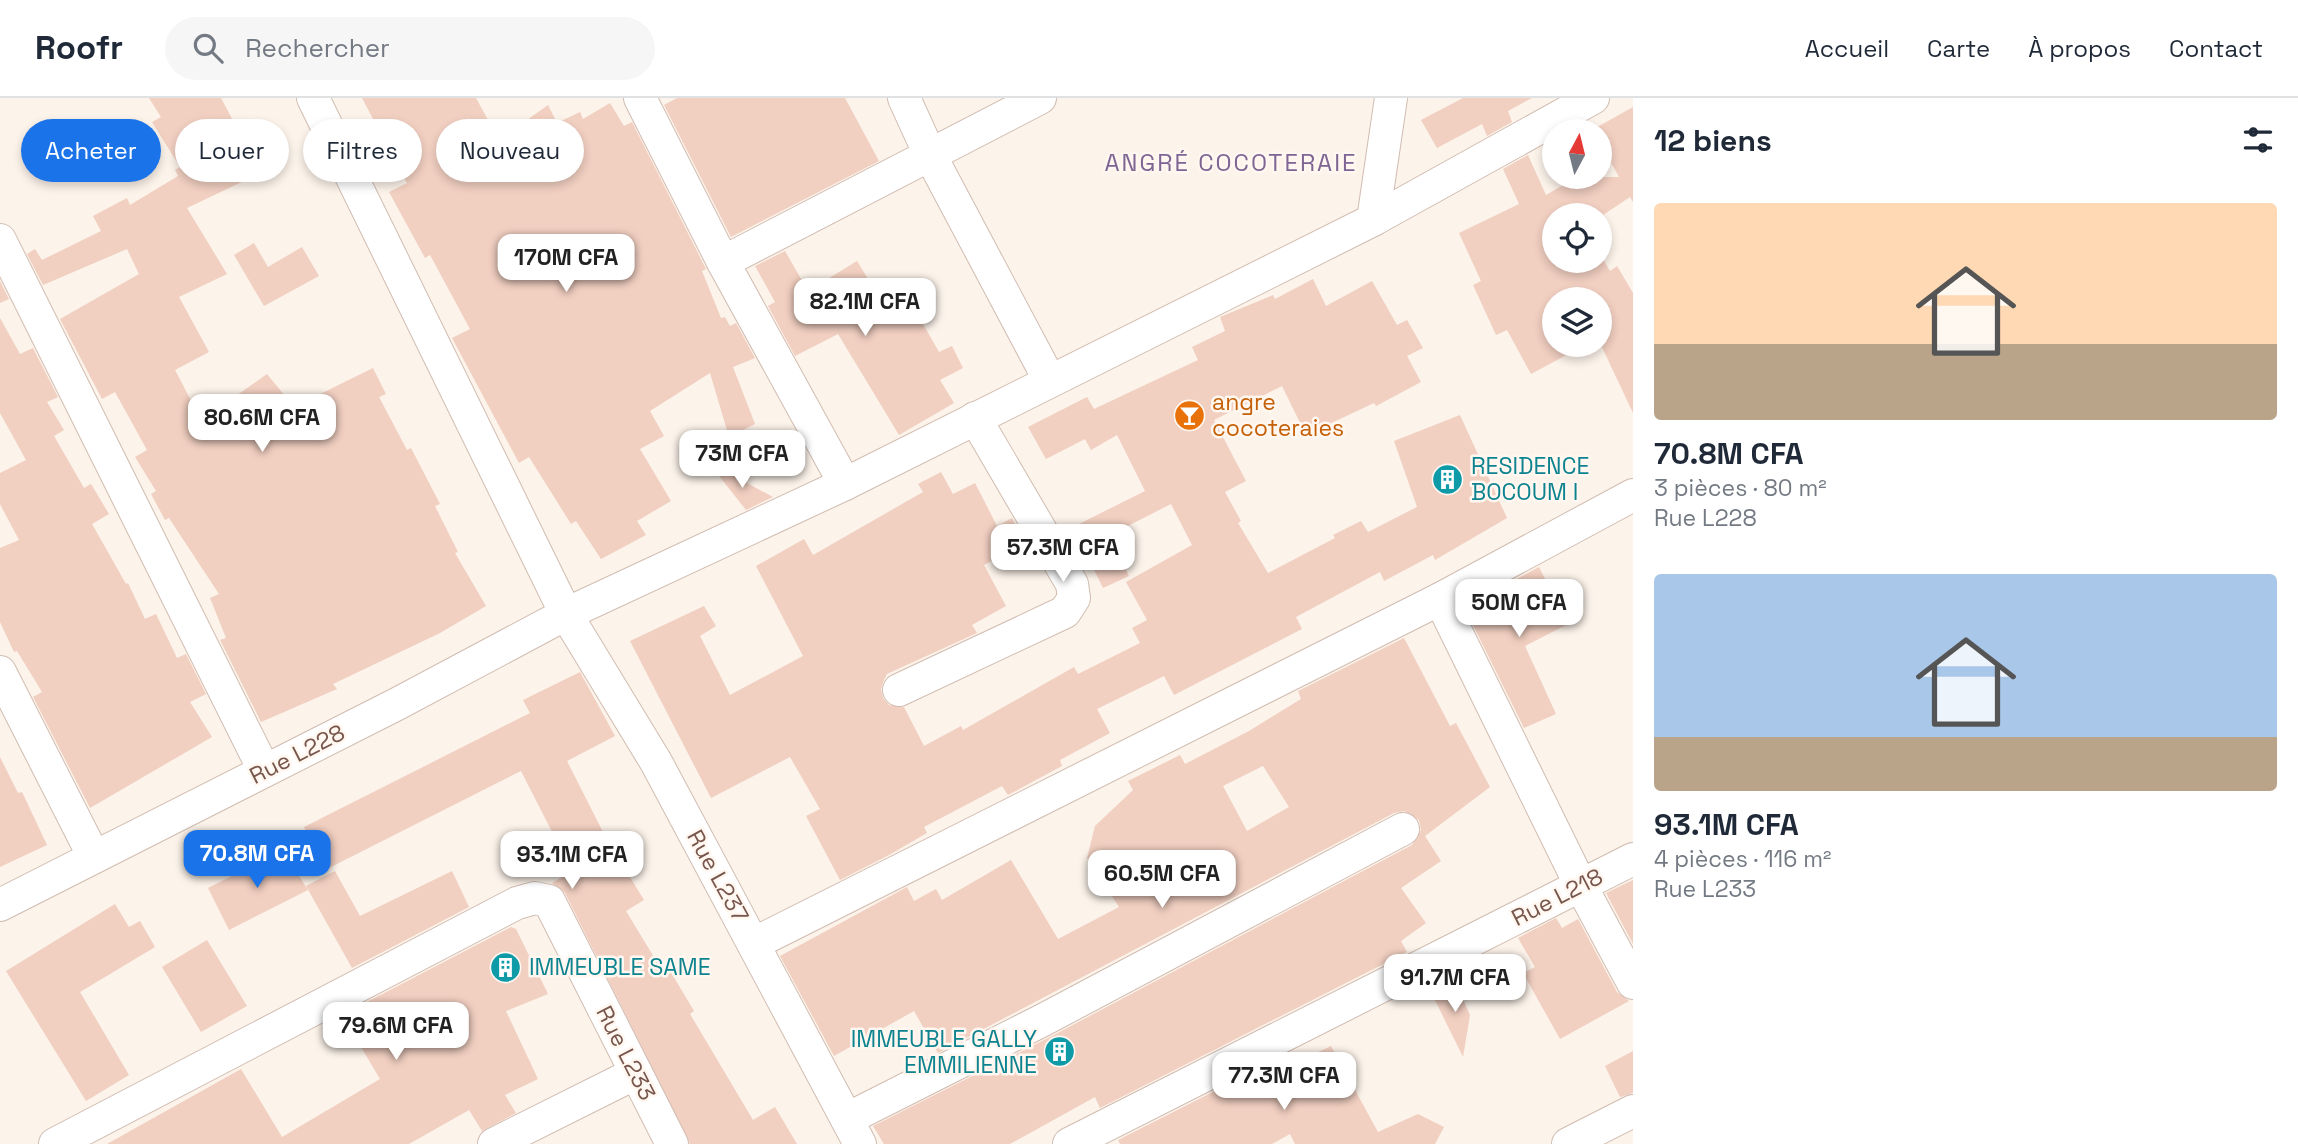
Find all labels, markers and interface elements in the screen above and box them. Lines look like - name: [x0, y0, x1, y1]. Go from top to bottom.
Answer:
- search box: [165, 17, 655, 80]
- text: Roofr: [35, 27, 123, 69]
- icon: search: [189, 29, 227, 67]
- text: Rechercher: [245, 31, 390, 65]
- text: Accueil: [1805, 33, 1889, 64]
- text: Carte: [1927, 33, 1990, 64]
- text: À propos: [2028, 33, 2131, 64]
- text: Contact: [2169, 33, 2263, 64]
- chip: Acheter: [21, 119, 161, 182]
- chip: Louer: [175, 119, 289, 182]
- chip: Filtres: [303, 119, 422, 182]
- chip: Nouveau: [436, 119, 584, 182]
- north arrow: [1542, 119, 1612, 189]
- map controls: [1542, 119, 1612, 357]
- text: 12 biens: [1654, 121, 1772, 160]
- icon: filters: [2239, 121, 2277, 159]
- district label: ANGRÉ COCOTERAIE: [1104, 147, 1358, 178]
- button: locate: [1542, 203, 1612, 273]
- pin: 170M CFA: [494, 234, 638, 294]
- text: 170M CFA: [514, 242, 618, 272]
- icon: home: [1903, 248, 2029, 374]
- pin: 82.1M CFA: [785, 278, 945, 338]
- text: 82.1M CFA: [810, 286, 920, 316]
- button: layers: [1542, 287, 1612, 357]
- place label: angre cocoteraies: [1212, 387, 1344, 443]
- pin: 80.6M CFA: [182, 394, 342, 454]
- bar icon: angre cocoteraies: [1172, 398, 1206, 432]
- text: 80.6M CFA: [204, 402, 320, 432]
- pin: 73M CFA: [677, 430, 807, 490]
- text: 70.8M CFA: [1654, 434, 1804, 473]
- text: 73M CFA: [695, 438, 789, 468]
- place label: RESIDENCE BOCOUM I: [1471, 451, 1589, 507]
- building icon: RESIDENCE BOCOUM I: [1431, 462, 1465, 496]
- text: 3 pièces · 80 m²: [1654, 473, 1827, 503]
- text: Rue L228: [1654, 503, 1757, 533]
- pin: 57.3M CFA: [983, 524, 1143, 584]
- text: 57.3M CFA: [1007, 532, 1119, 562]
- pin: 50M CFA: [1454, 580, 1584, 639]
- text: 50M CFA: [1471, 587, 1567, 617]
- icon: home: [1903, 619, 2029, 745]
- street label: Rue L228: [244, 717, 350, 791]
- text: 93.1M CFA: [1654, 805, 1799, 844]
- street label: Rue L237: [680, 824, 756, 928]
- pin: 70.8M CFA: [177, 830, 337, 890]
- pin: 93.1M CFA: [492, 832, 652, 891]
- text: 70.8M CFA: [200, 838, 314, 868]
- text: 93.1M CFA: [516, 839, 628, 869]
- text: 4 pièces · 116 m²: [1654, 844, 1831, 874]
- pin: 60.5M CFA: [1082, 850, 1242, 910]
- text: 60.5M CFA: [1104, 858, 1220, 888]
- street label: Rue L218: [1506, 861, 1608, 933]
- text: Rue L233: [1654, 874, 1756, 904]
- building icon: IMMEUBLE SAME: [489, 950, 523, 984]
- place label: IMMEUBLE SAME: [529, 952, 711, 982]
- pin: 91.7M CFA: [1375, 954, 1535, 1014]
- text: 91.7M CFA: [1400, 962, 1510, 992]
- street label: Rue L233: [589, 1001, 663, 1105]
- pin: 79.6M CFA: [316, 1002, 476, 1062]
- text: 79.6M CFA: [339, 1010, 453, 1040]
- place label: IMMEUBLE GALLY EMMILIENNE: [851, 1024, 1037, 1080]
- building icon: IMMEUBLE GALLY EMMILIENNE: [1043, 1035, 1077, 1069]
- pin: 77.3M CFA: [1204, 1052, 1364, 1112]
- text: 77.3M CFA: [1228, 1060, 1340, 1090]

